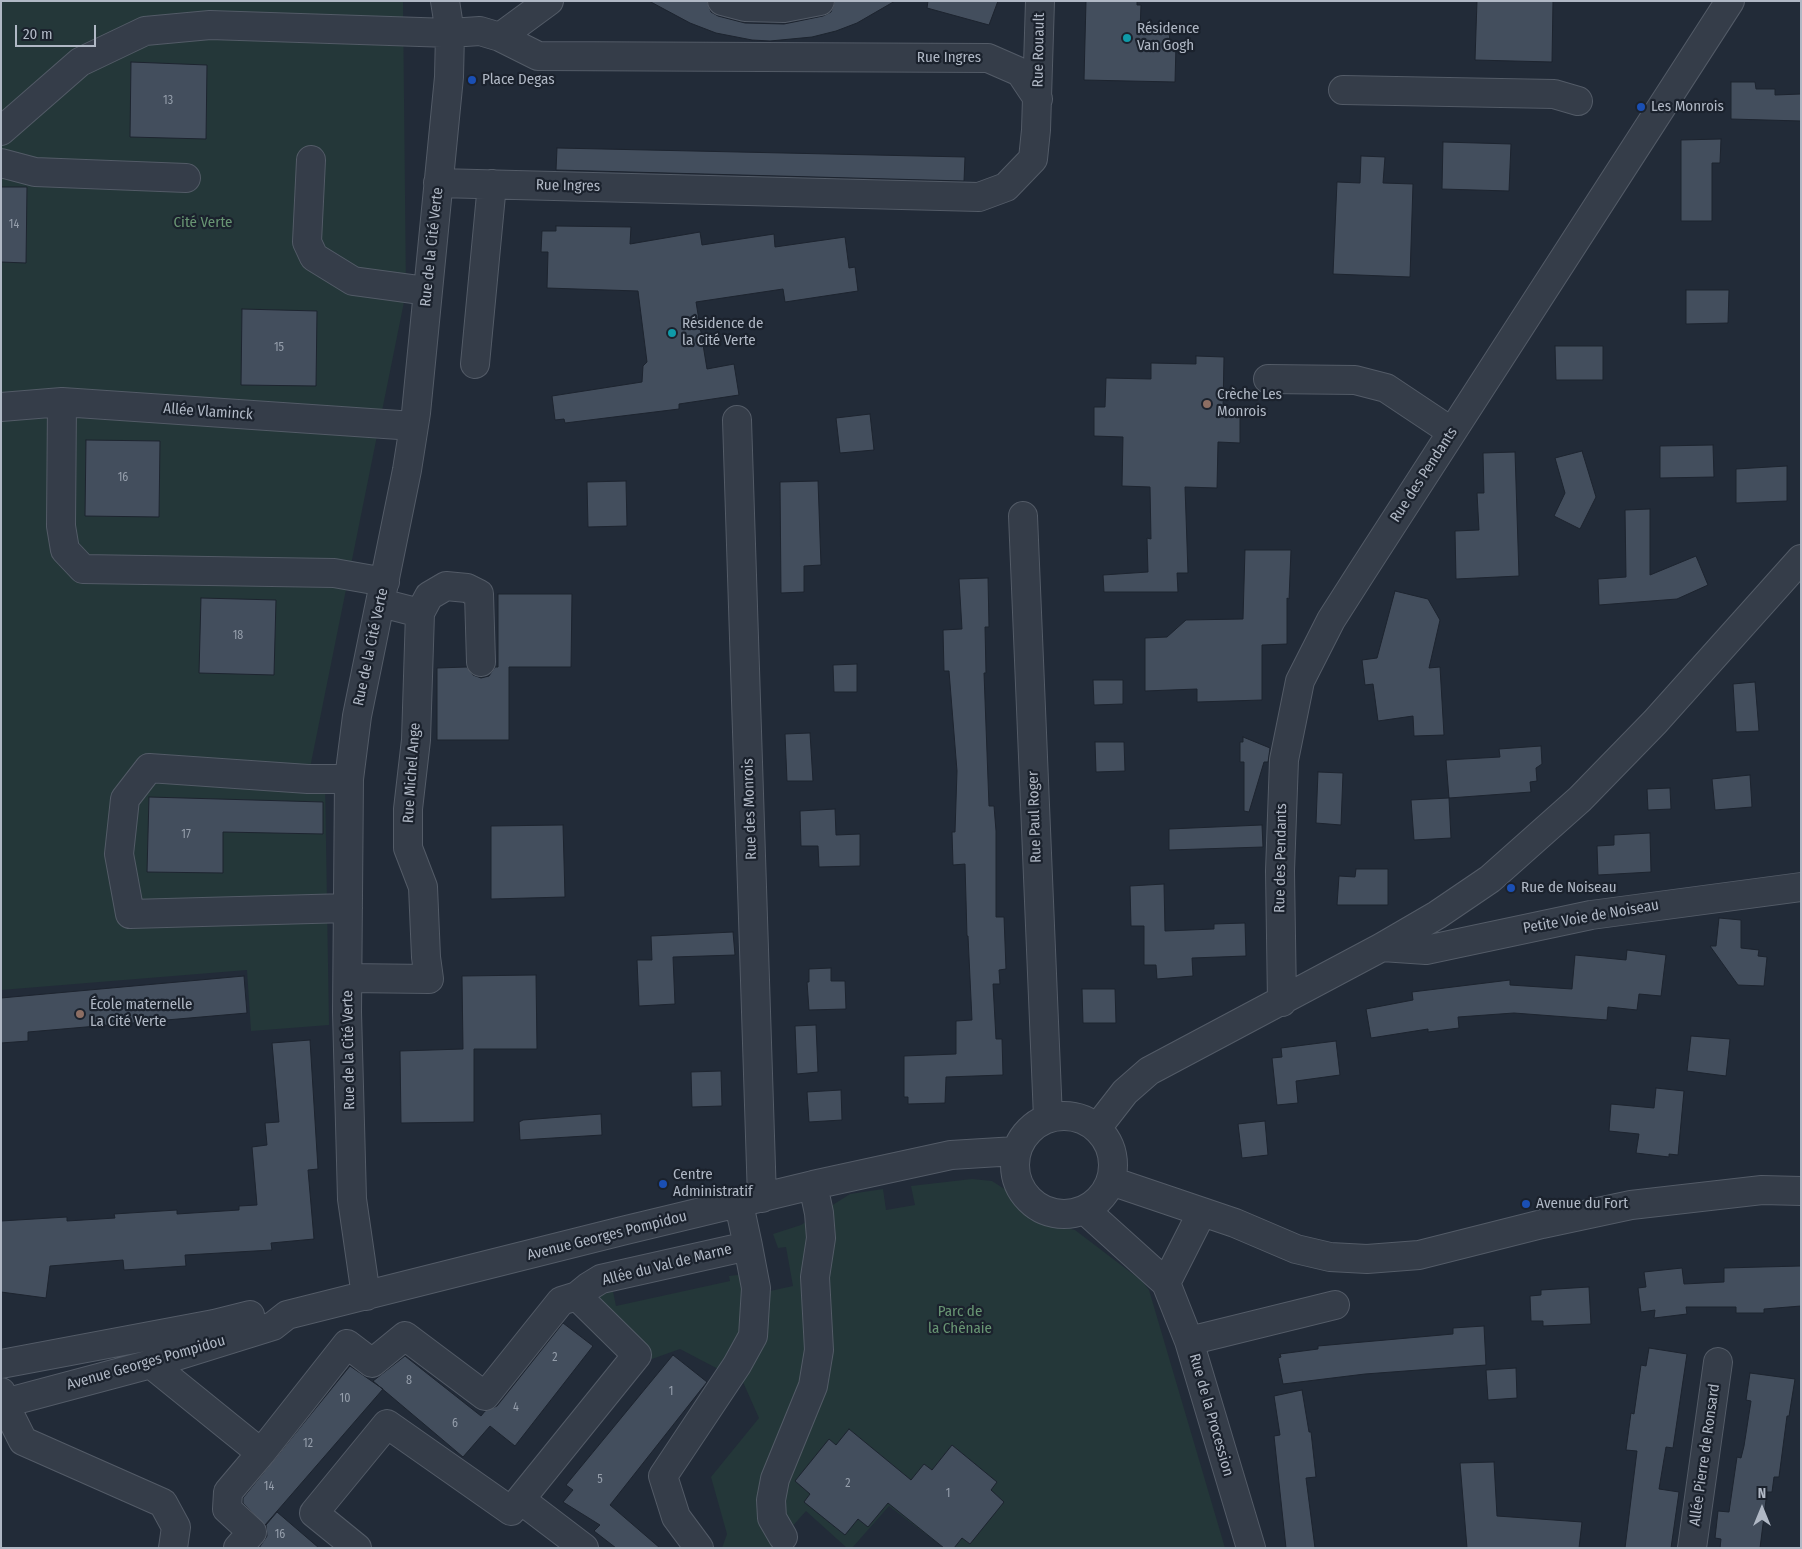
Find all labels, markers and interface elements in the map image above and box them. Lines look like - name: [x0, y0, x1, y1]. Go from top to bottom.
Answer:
- street label: Rue Rouault: [1029, 12, 1049, 88]
- scale bar: [18, 15, 99, 47]
- place label: Résidence Van Gogh: [1137, 20, 1199, 55]
- text: 20 m: [23, 25, 53, 43]
- marker: Résidence Van Gogh: [1121, 32, 1133, 44]
- street label: Rue Ingres: [917, 49, 981, 67]
- place label: Place Degas: [482, 71, 555, 89]
- marker: Place Degas: [466, 74, 478, 86]
- house number: 13: [163, 94, 173, 108]
- place label: Les Monrois: [1651, 98, 1724, 116]
- marker: Les Monrois: [1635, 101, 1647, 113]
- street label: Rue Ingres: [536, 176, 600, 196]
- street label: Rue de la Cité Verte: [417, 187, 447, 307]
- park label: Cité Verte: [173, 214, 233, 232]
- house number: 14: [9, 218, 19, 232]
- place label: Résidence de la Cité Verte: [682, 315, 763, 350]
- marker: Résidence de la Cité Verte: [666, 327, 678, 339]
- house number: 15: [274, 341, 284, 355]
- place label: Crèche Les Monrois: [1217, 386, 1282, 421]
- marker: Crèche Les Monrois: [1201, 398, 1213, 410]
- street label: Allée Vlaminck: [163, 400, 253, 424]
- street label: Rue des Pendants: [1387, 424, 1461, 526]
- house number: 16: [118, 471, 128, 485]
- street label: Rue de la Cité Verte: [350, 587, 392, 707]
- house number: 18: [233, 629, 243, 643]
- street label: Rue Michel Ange: [400, 722, 424, 824]
- street label: Rue des Monrois: [739, 758, 761, 860]
- street label: Rue Paul Roger: [1024, 771, 1046, 863]
- street label: Rue des Pendants: [1271, 803, 1291, 913]
- house number: 17: [181, 828, 191, 842]
- place label: Rue de Noiseau: [1521, 879, 1617, 897]
- marker: Rue de Noiseau: [1505, 882, 1517, 894]
- street label: Petite Voie de Noiseau: [1522, 896, 1660, 938]
- street label: Rue de la Cité Verte: [339, 990, 359, 1110]
- place label: École maternelle La Cité Verte: [90, 996, 192, 1031]
- marker: École maternelle La Cité Verte: [74, 1008, 86, 1020]
- place label: Centre Administratif: [673, 1166, 753, 1201]
- marker: Centre Administratif: [657, 1178, 669, 1190]
- place label: Avenue du Fort: [1536, 1195, 1628, 1213]
- marker: Avenue du Fort: [1520, 1198, 1532, 1210]
- street label: Avenue Georges Pompidou: [525, 1207, 689, 1265]
- street label: Allée du Val de Marne: [600, 1240, 734, 1290]
- park label: Parc de la Chênaie: [928, 1303, 992, 1338]
- street label: Avenue Georges Pompidou: [65, 1332, 227, 1394]
- house number: 2: [552, 1351, 558, 1365]
- street label: Rue de la Procession: [1185, 1352, 1237, 1478]
- house number: 8: [406, 1374, 412, 1388]
- street label: Allée Pierre de Ronsard: [1686, 1383, 1724, 1527]
- house number: 1: [669, 1385, 673, 1399]
- house number: 10: [340, 1392, 350, 1406]
- house number: 4: [513, 1401, 519, 1415]
- house number: 6: [452, 1417, 458, 1431]
- house number: 12: [303, 1437, 313, 1451]
- house number: 5: [597, 1473, 603, 1487]
- house number: 2: [845, 1477, 851, 1491]
- house number: 14: [264, 1480, 274, 1494]
- north arrow: [1737, 1484, 1787, 1534]
- text: N: [1758, 1485, 1766, 1502]
- house number: 1: [946, 1487, 950, 1501]
- house number: 16: [275, 1528, 285, 1542]

